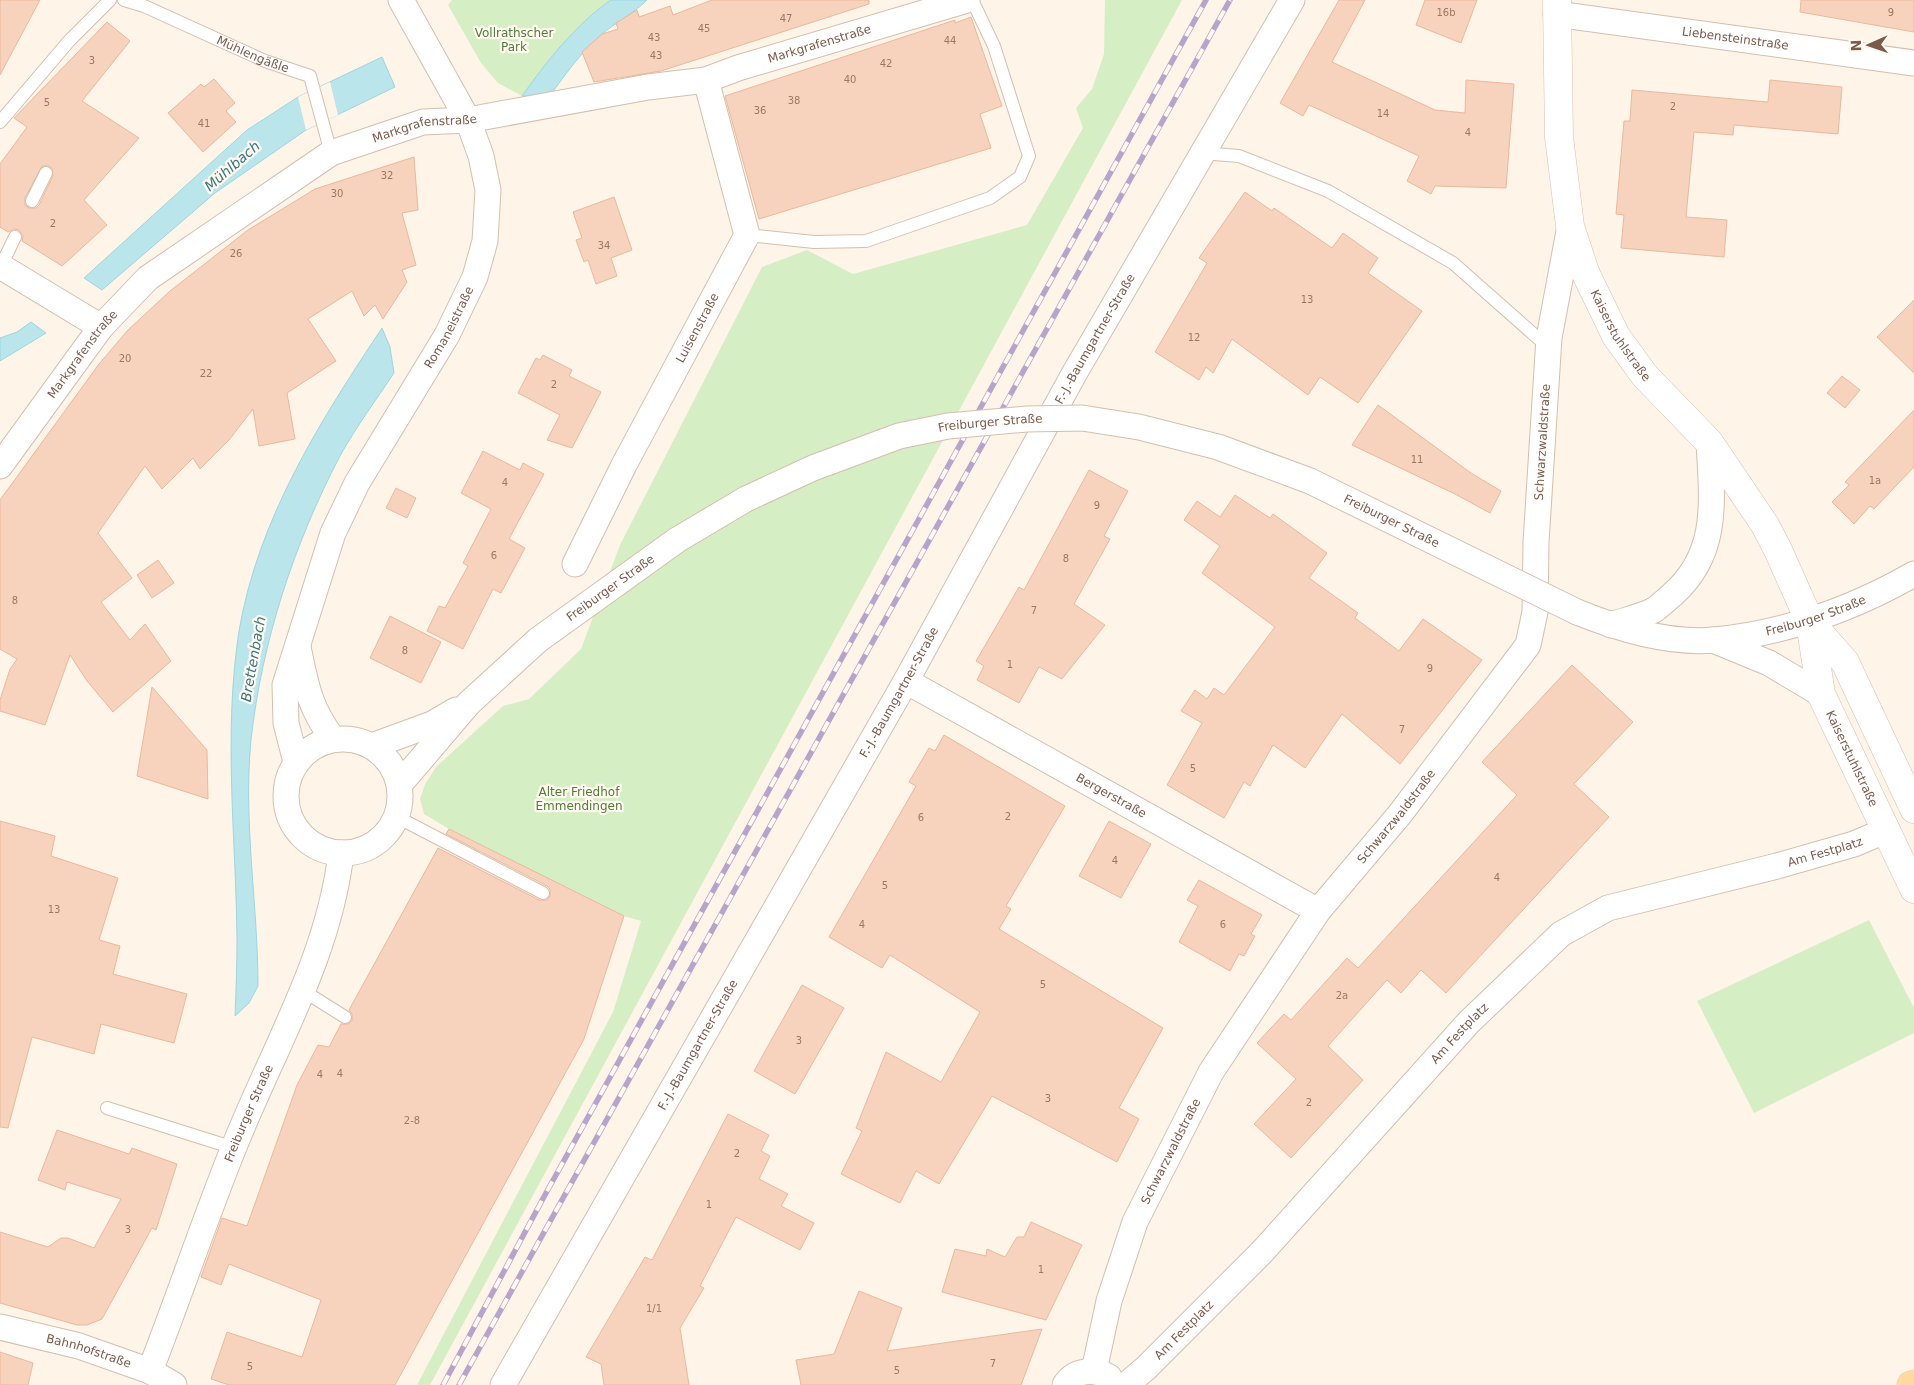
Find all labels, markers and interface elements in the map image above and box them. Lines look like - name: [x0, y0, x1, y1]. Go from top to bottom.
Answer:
- house number: 16b: [1436, 7, 1456, 18]
- house number: 9: [1888, 7, 1894, 18]
- house number: 47: [780, 13, 792, 24]
- north arrow: [1844, 20, 1894, 70]
- street label: Markgrafenstraße: [766, 22, 873, 66]
- house number: 45: [698, 23, 710, 34]
- street label: Liebensteinstraße: [1681, 24, 1790, 53]
- park label: Vollrathscher Park: [475, 26, 553, 54]
- house number: 43: [648, 32, 660, 43]
- street label: Mühlengäßle: [214, 33, 291, 75]
- house number: 44: [944, 35, 956, 46]
- text: N: [1848, 39, 1864, 52]
- house number: 43: [650, 50, 662, 61]
- house number: 3: [89, 55, 95, 66]
- house number: 42: [880, 58, 892, 69]
- house number: 40: [844, 74, 856, 85]
- house number: 38: [788, 95, 800, 106]
- house number: 5: [44, 97, 50, 108]
- house number: 2: [1670, 101, 1676, 112]
- house number: 36: [754, 105, 766, 116]
- house number: 14: [1377, 108, 1389, 119]
- street label: Markgrafenstraße: [371, 111, 478, 146]
- house number: 41: [198, 118, 210, 129]
- house number: 4: [1465, 127, 1471, 138]
- water label: Mühlbach: [201, 138, 263, 194]
- house number: 32: [381, 170, 393, 181]
- house number: 30: [331, 188, 343, 199]
- house number: 2: [50, 218, 56, 229]
- house number: 34: [598, 240, 610, 251]
- house number: 26: [230, 248, 242, 259]
- street label: F.-J.-Baumgartner-Straße: [1052, 271, 1138, 406]
- street label: Romaneistraße: [421, 284, 476, 371]
- street label: Kaiserstuhlstraße: [1588, 287, 1653, 384]
- street label: Luisenstraße: [673, 291, 722, 365]
- house number: 13: [1301, 294, 1313, 305]
- street label: Markgrafenstraße: [45, 307, 120, 401]
- house number: 12: [1188, 332, 1200, 343]
- house number: 20: [119, 353, 131, 364]
- house number: 22: [200, 368, 212, 379]
- house number: 2: [551, 379, 557, 390]
- street label: Schwarzwaldstraße: [1532, 384, 1553, 501]
- street label: Freiburger Straße: [937, 412, 1043, 435]
- house number: 11: [1411, 454, 1423, 465]
- house number: 1a: [1869, 475, 1881, 486]
- house number: 4: [502, 477, 508, 488]
- street label: Freiburger Straße: [1341, 492, 1442, 550]
- house number: 9: [1094, 500, 1100, 511]
- house number: 6: [491, 550, 497, 561]
- street label: Freiburger Straße: [564, 552, 657, 624]
- house number: 8: [1063, 553, 1069, 564]
- street label: Freiburger Straße: [1764, 592, 1868, 639]
- house number: 8: [12, 595, 18, 606]
- house number: 7: [1031, 605, 1037, 616]
- water label: Brettenbach: [238, 615, 268, 703]
- street label: F.-J.-Baumgartner-Straße: [857, 624, 941, 760]
- house number: 8: [402, 645, 408, 656]
- house number: 1: [1007, 659, 1013, 670]
- house number: 9: [1427, 663, 1433, 674]
- street label: Kaiserstuhlstraße: [1823, 708, 1881, 809]
- house number: 7: [1399, 724, 1405, 735]
- house number: 5: [1190, 763, 1196, 774]
- street label: Schwarzwaldstraße: [1354, 767, 1438, 866]
- street label: Bergerstraße: [1073, 770, 1149, 821]
- park label: Alter Friedhof Emmendingen: [535, 785, 623, 813]
- house number: 2: [1005, 811, 1011, 822]
- house number: 6: [918, 812, 924, 823]
- street label: Am Festplatz: [1786, 834, 1865, 870]
- house number: 4: [1112, 855, 1118, 866]
- house number: 4: [1494, 872, 1500, 883]
- house number: 5: [882, 880, 888, 891]
- house number: 13: [48, 904, 60, 915]
- house number: 4: [859, 919, 865, 930]
- house number: 6: [1220, 919, 1226, 930]
- street label: F.-J.-Baumgartner-Straße: [655, 977, 741, 1112]
- house number: 5: [1040, 979, 1046, 990]
- house number: 2a: [1336, 990, 1348, 1001]
- street label: Am Festplatz: [1428, 1000, 1491, 1067]
- house number: 3: [796, 1035, 802, 1046]
- street label: Freiburger Straße: [222, 1062, 276, 1164]
- house number: 4: [337, 1068, 343, 1079]
- house number: 4: [317, 1069, 323, 1080]
- house number: 3: [1045, 1093, 1051, 1104]
- street label: Schwarzwaldstraße: [1138, 1096, 1203, 1207]
- house number: 2: [1306, 1097, 1312, 1108]
- house number: 2-8: [404, 1115, 420, 1126]
- house number: 2: [734, 1148, 740, 1159]
- house number: 1: [706, 1199, 712, 1210]
- house number: 3: [125, 1224, 131, 1235]
- house number: 1: [1038, 1264, 1044, 1275]
- street label: Am Festplatz: [1152, 1298, 1216, 1362]
- house number: 1/1: [646, 1303, 662, 1314]
- street label: Bahnhofstraße: [45, 1331, 133, 1371]
- house number: 7: [990, 1358, 996, 1369]
- house number: 5: [247, 1361, 253, 1372]
- house number: 5: [894, 1365, 900, 1376]

